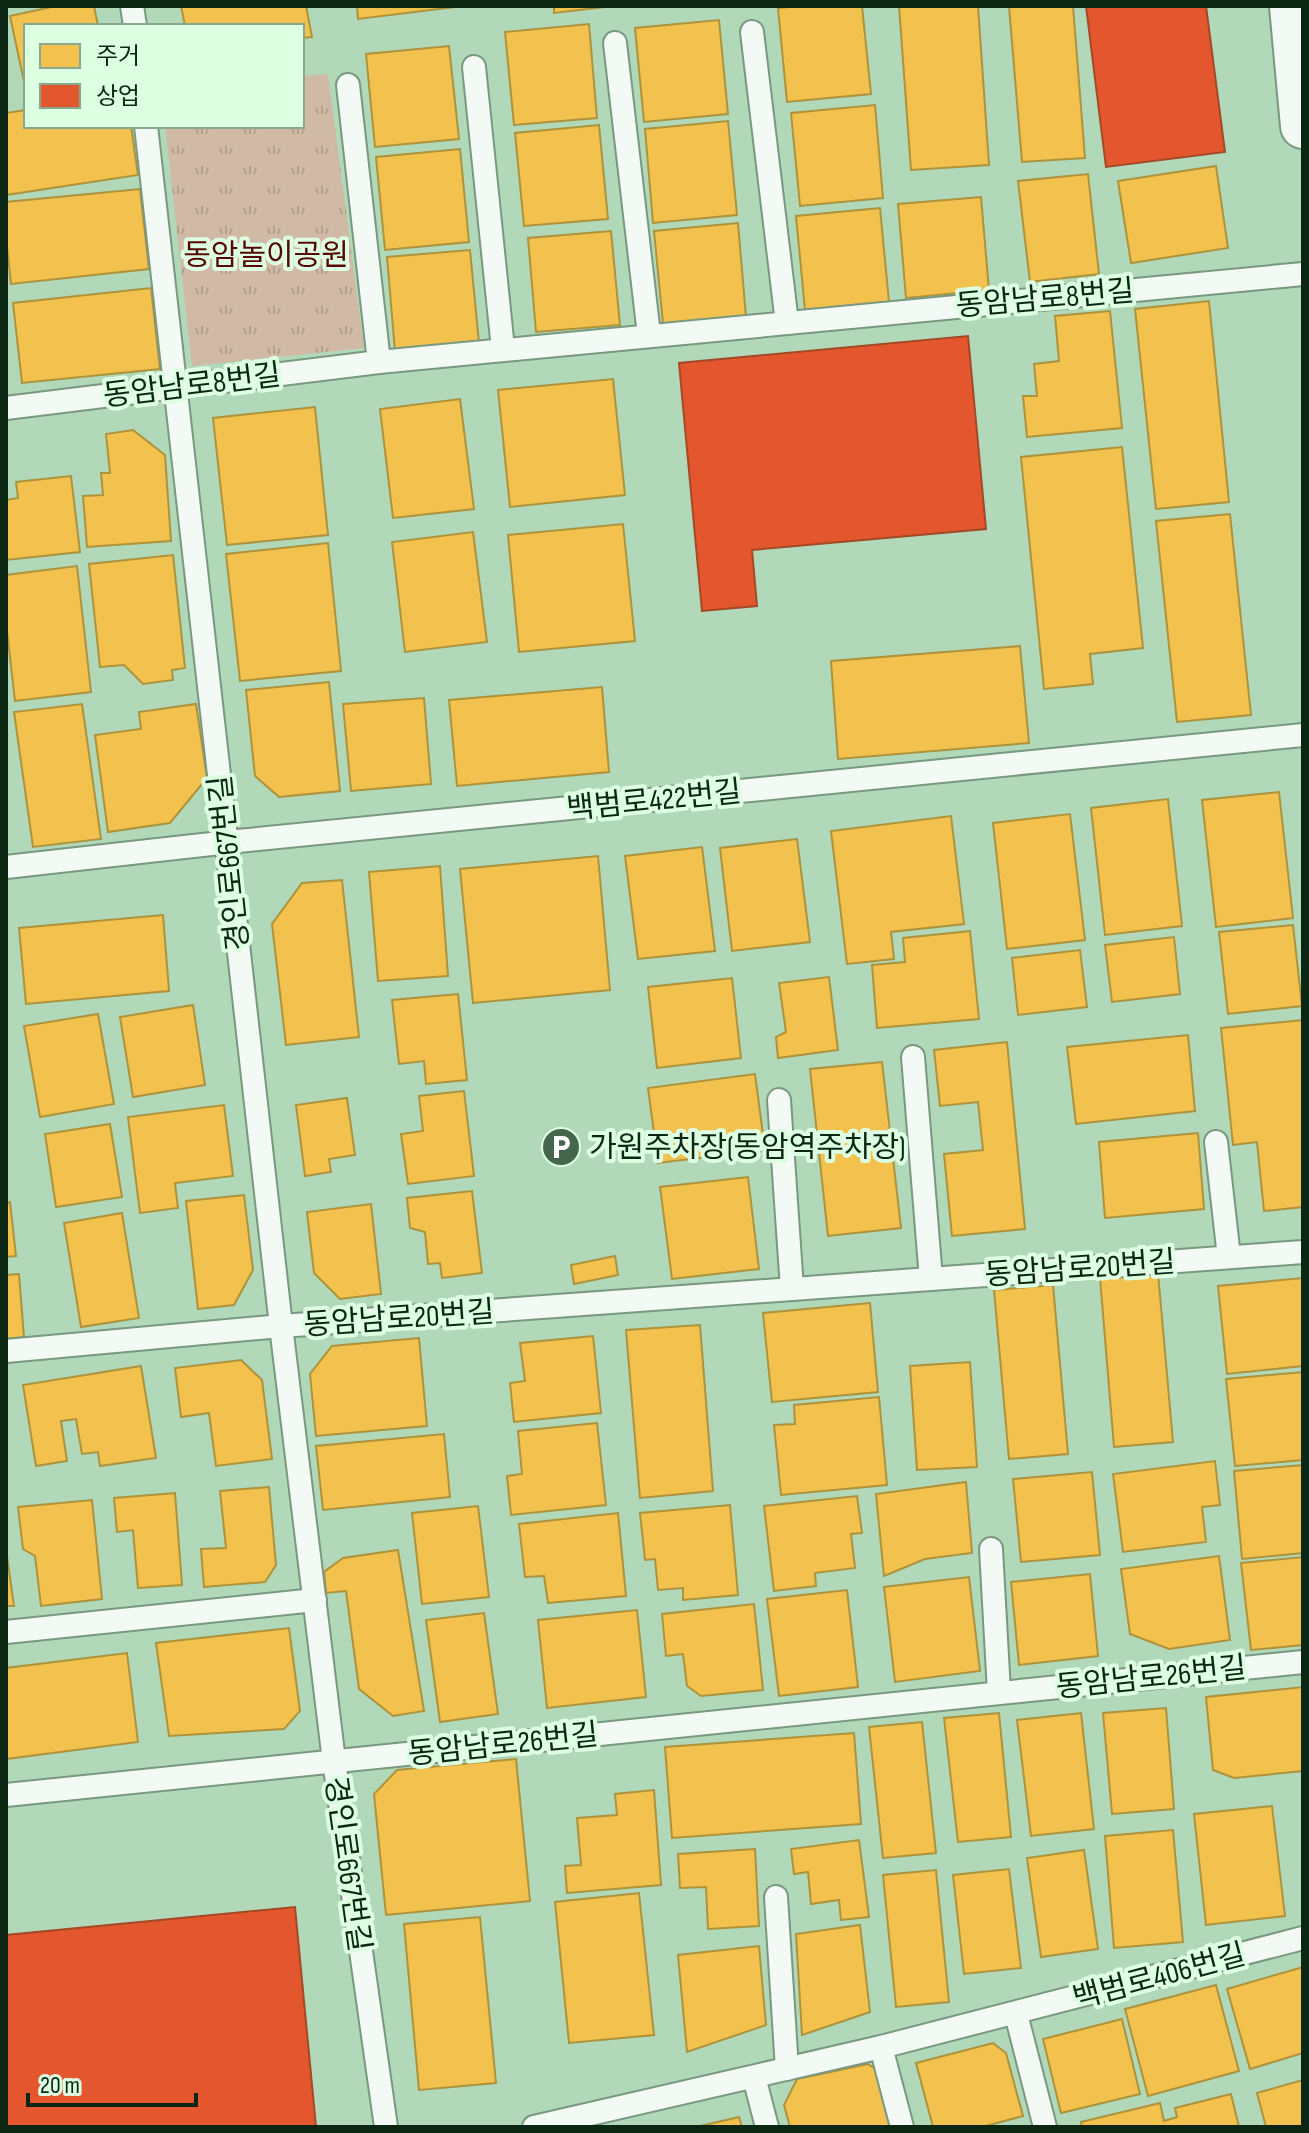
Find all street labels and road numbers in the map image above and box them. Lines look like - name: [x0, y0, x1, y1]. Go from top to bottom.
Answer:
- street label: 동암남로8번길: [954, 273, 1136, 325]
- street label: 동암남로8번길: [101, 357, 283, 415]
- street label: 경인로667번길: [203, 773, 257, 952]
- street label: 백범로422번길: [565, 774, 743, 828]
- street label: 동암남로20번길: [983, 1244, 1177, 1294]
- street label: 동암남로20번길: [302, 1294, 496, 1344]
- street label: 동암남로26번길: [1054, 1650, 1248, 1706]
- street label: 동암남로26번길: [406, 1717, 600, 1773]
- street label: 경인로667번길: [317, 1774, 377, 1954]
- street label: 백범로406번길: [1069, 1937, 1249, 2017]

